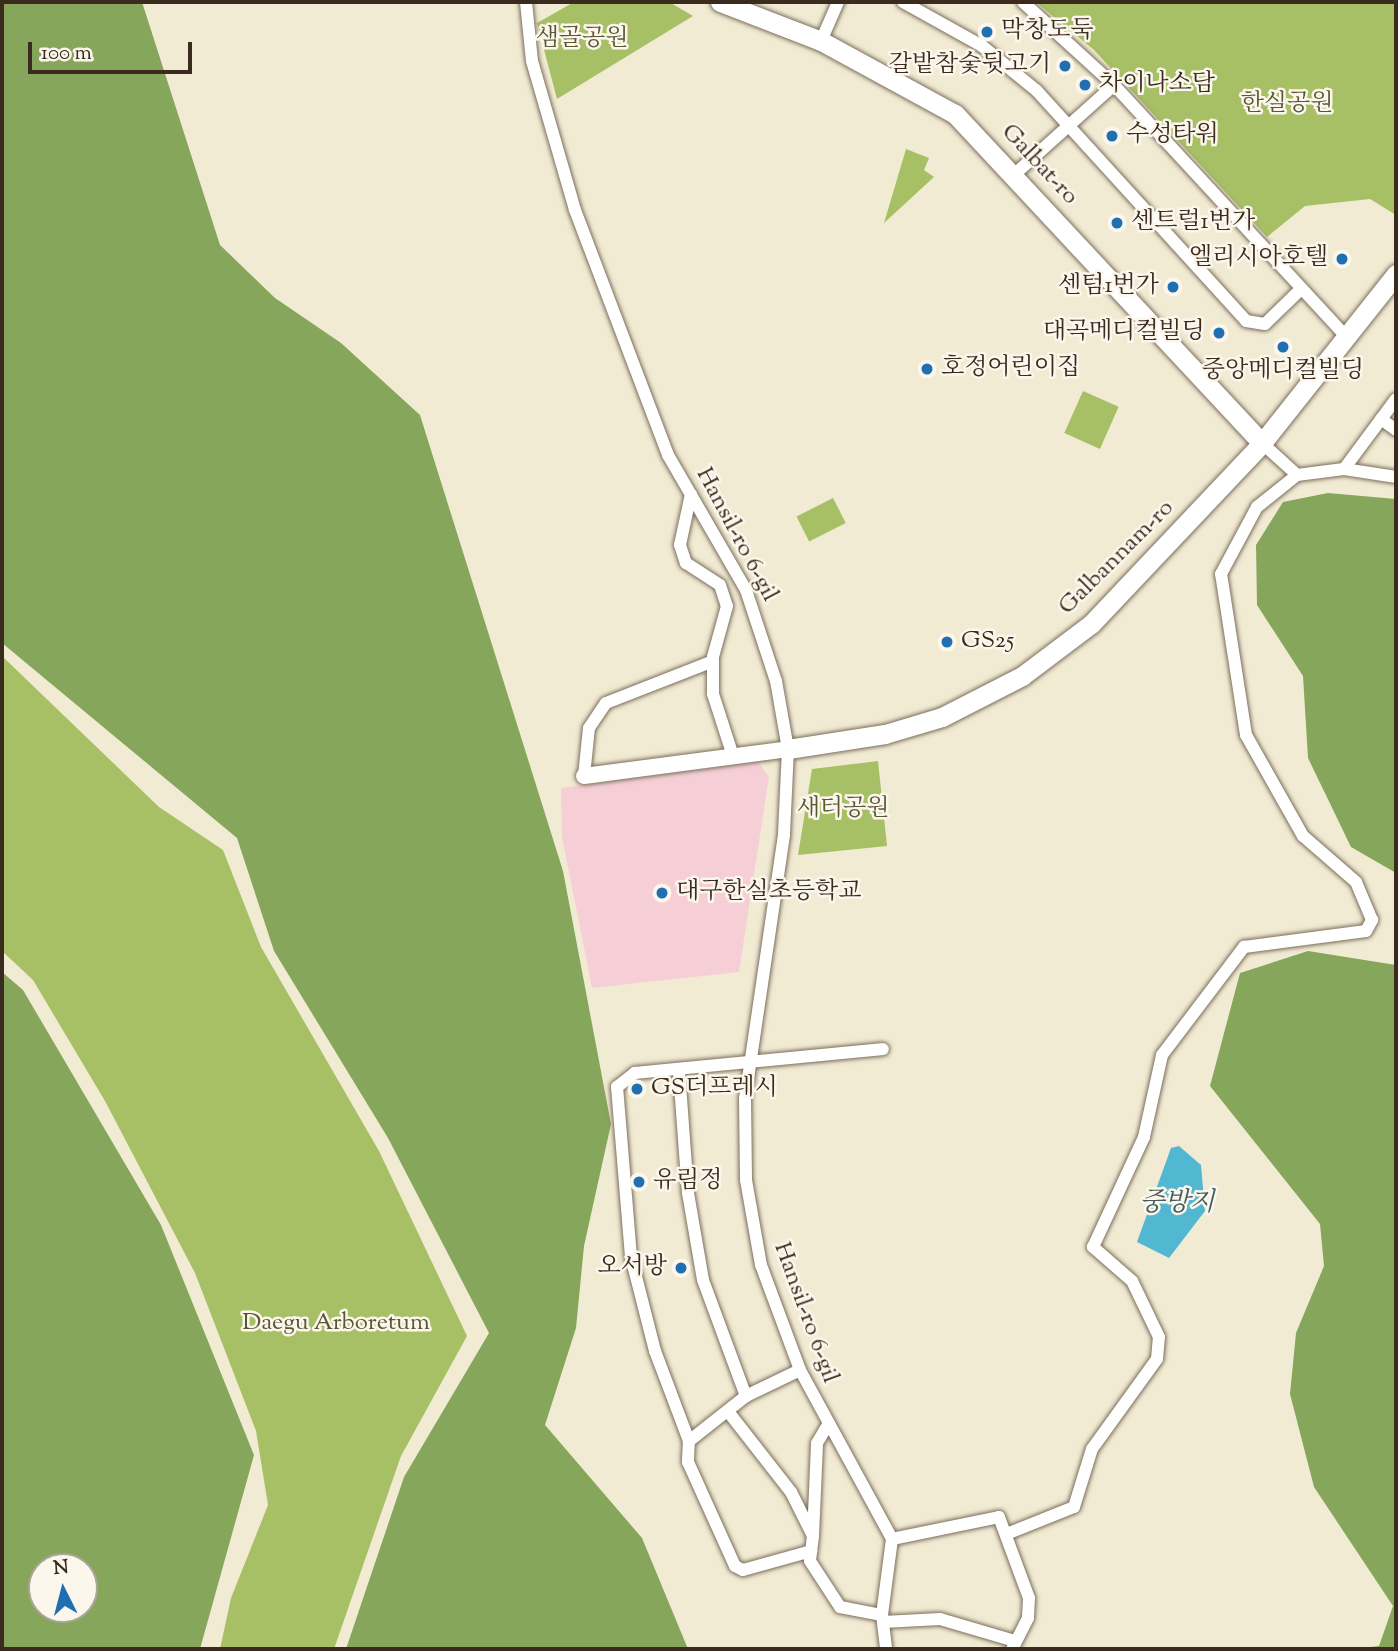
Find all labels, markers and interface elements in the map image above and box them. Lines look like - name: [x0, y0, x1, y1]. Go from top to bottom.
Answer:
- place label: 막창도둑: [1001, 18, 1094, 46]
- marker: 막창도둑: [979, 24, 995, 40]
- park label: 샘골공원: [536, 26, 628, 54]
- scale bar: [32, 28, 196, 72]
- text: 100 m: [41, 39, 92, 69]
- place label: 갈밭참숯뒷고기: [889, 52, 1051, 80]
- marker: 갈밭참숯뒷고기: [1057, 58, 1073, 74]
- place label: 차이나소담: [1099, 71, 1215, 99]
- marker: 차이나소담: [1077, 77, 1093, 93]
- park label: 한실공원: [1241, 91, 1333, 119]
- street label: Galbat-ro: [994, 119, 1084, 211]
- place label: 수성타워: [1126, 122, 1219, 150]
- marker: 수성타워: [1104, 128, 1120, 144]
- place label: 센트럴1번가: [1131, 209, 1255, 237]
- marker: 센트럴1번가: [1109, 215, 1125, 231]
- place label: 엘리시아호텔: [1189, 245, 1328, 273]
- marker: 엘리시아호텔: [1334, 251, 1350, 267]
- place label: 센텀1번가: [1058, 273, 1159, 301]
- marker: 센텀1번가: [1165, 279, 1181, 295]
- place label: 대곡메디컬빌딩: [1043, 319, 1205, 347]
- marker: 대곡메디컬빌딩: [1211, 325, 1227, 341]
- marker: 중앙메디컬빌딩: [1275, 339, 1291, 355]
- place label: 호정어린이집: [941, 355, 1080, 383]
- place label: 중앙메디컬빌딩: [1202, 358, 1364, 386]
- marker: 호정어린이집: [919, 361, 935, 377]
- street label: Hansil-ro 6-gil: [689, 463, 783, 607]
- street label: Galbannam-ro: [1053, 494, 1181, 622]
- place label: GS25: [961, 628, 1014, 656]
- marker: GS25: [939, 634, 955, 650]
- park label: 새터공원: [797, 796, 889, 824]
- place label: 대구한실초등학교: [676, 879, 861, 907]
- marker: 대구한실초등학교: [654, 885, 670, 901]
- place label: GS더프레시: [651, 1075, 778, 1103]
- marker: GS더프레시: [629, 1081, 645, 1097]
- place label: 유림정: [653, 1168, 723, 1196]
- marker: 유림정: [631, 1174, 647, 1190]
- water label: 중방지: [1139, 1188, 1215, 1220]
- street label: Hansil-ro 6-gil: [766, 1239, 844, 1387]
- place label: 오서방: [597, 1254, 667, 1282]
- marker: 오서방: [673, 1260, 689, 1276]
- park label: Daegu Arboretum: [242, 1310, 430, 1338]
- north arrow: [28, 1553, 98, 1623]
- text: N: [52, 1554, 70, 1583]

